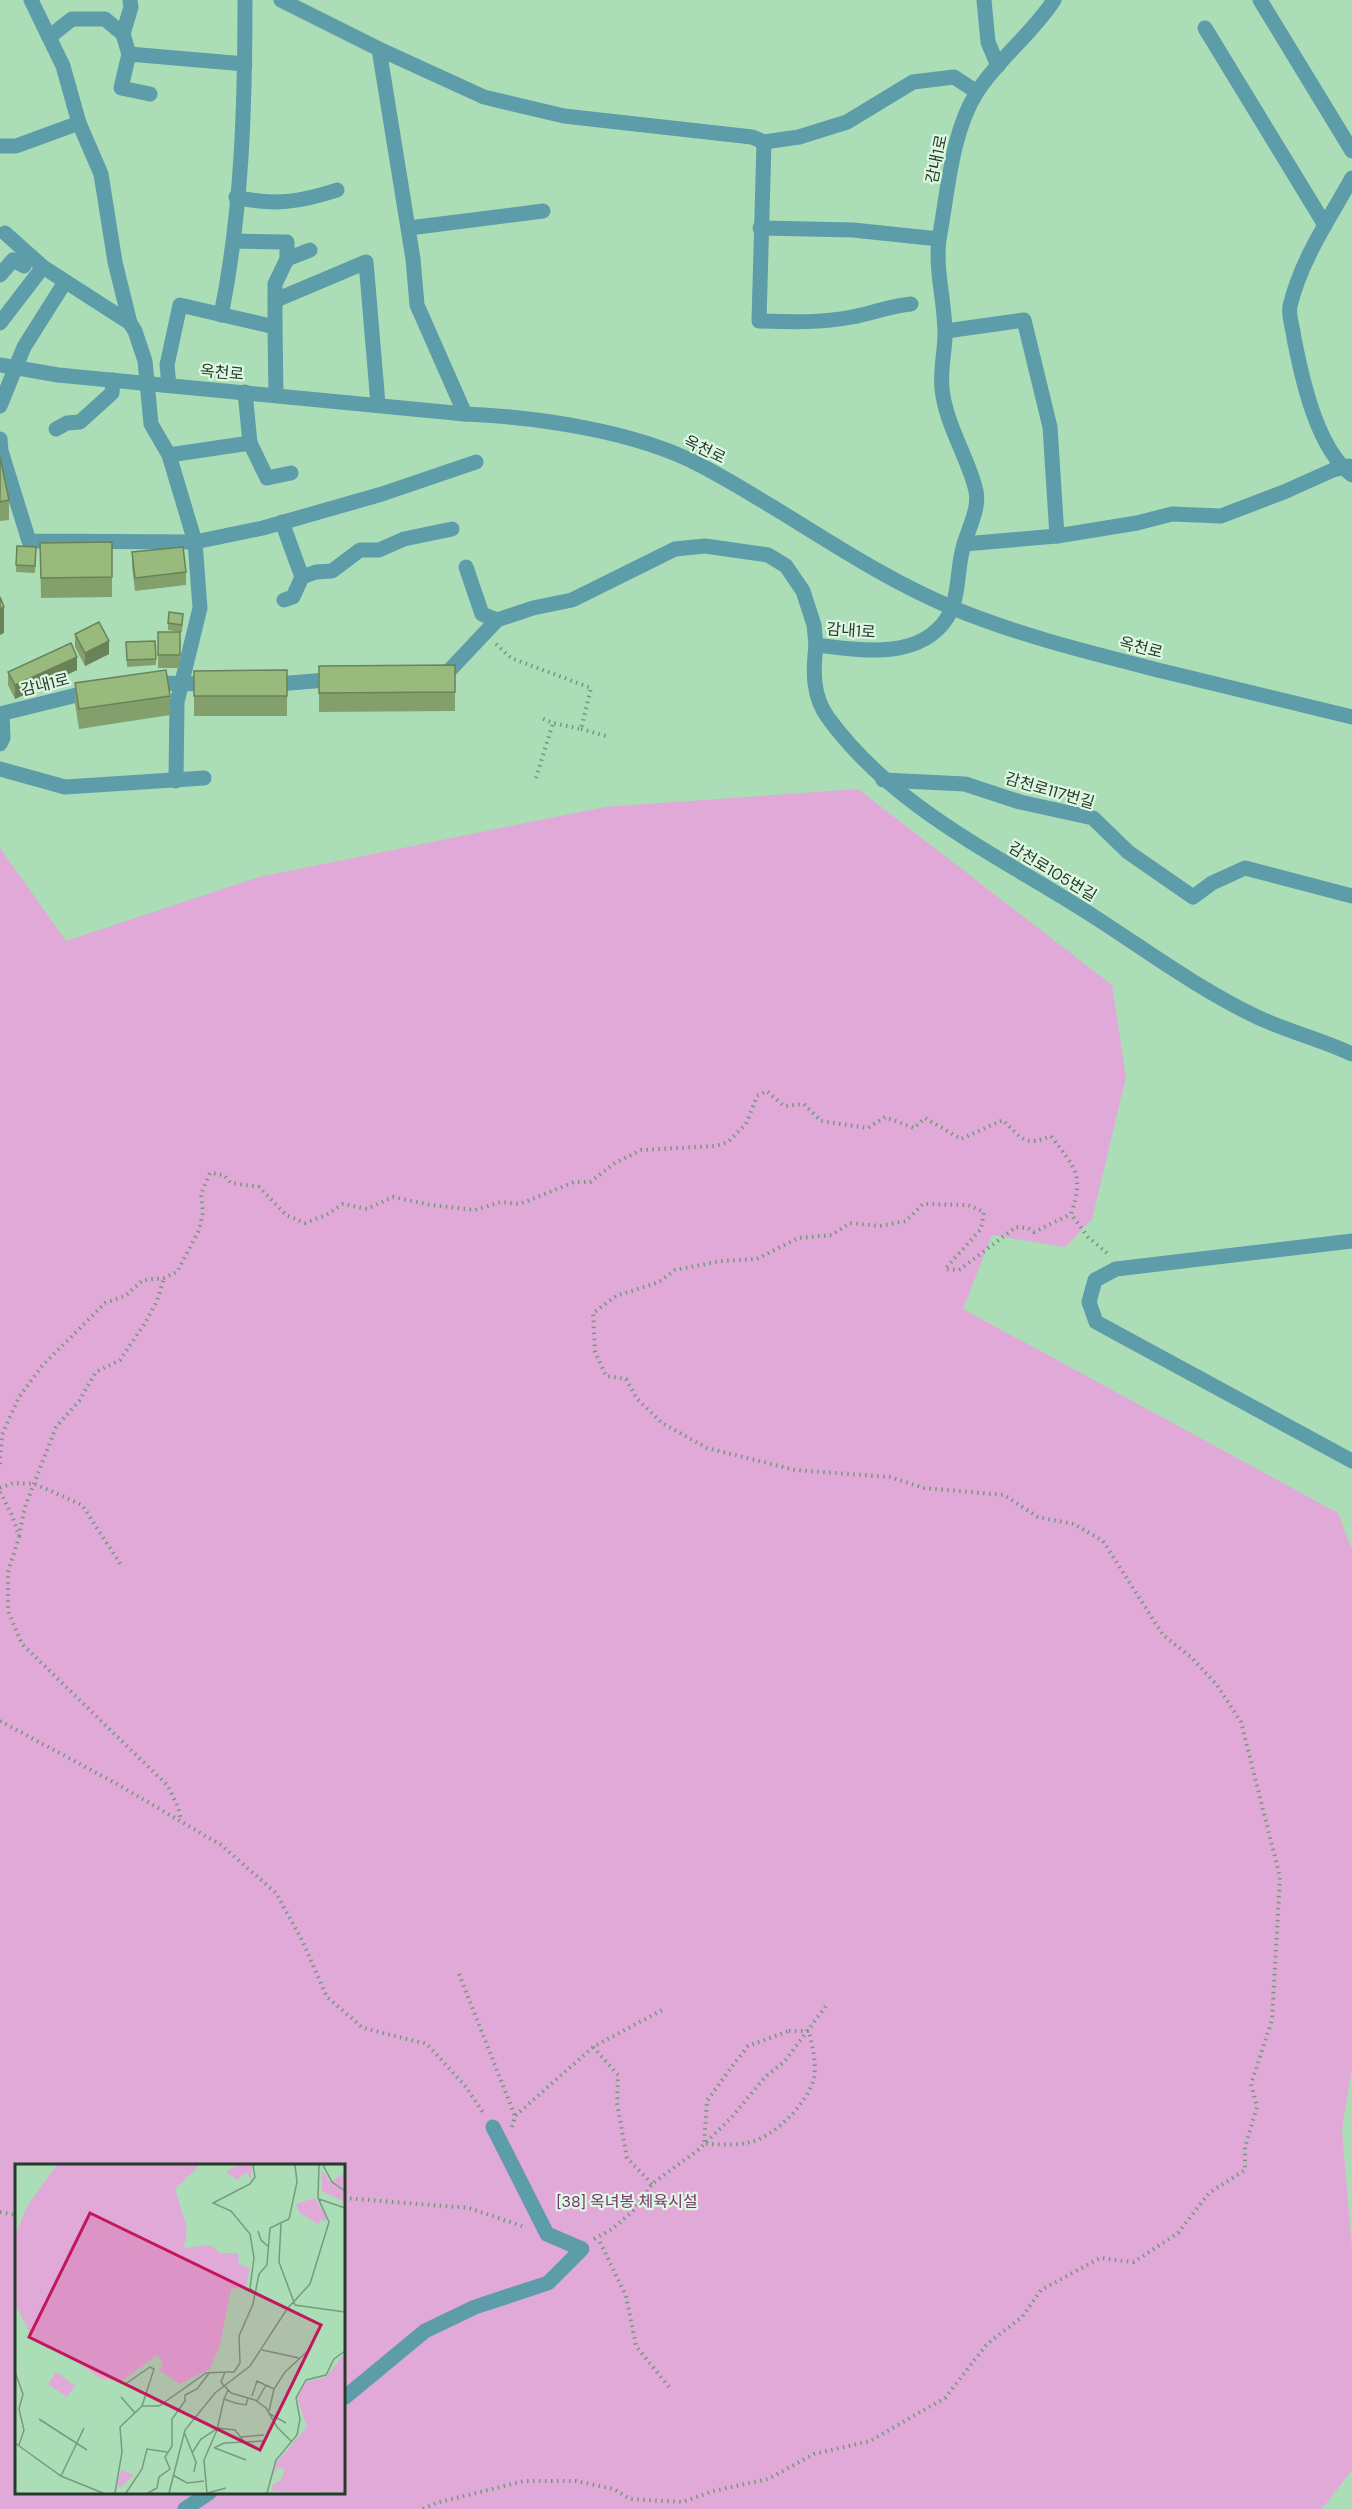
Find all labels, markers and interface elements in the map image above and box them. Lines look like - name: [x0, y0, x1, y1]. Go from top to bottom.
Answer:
- street label: 감내1로: [921, 133, 952, 185]
- street label: 옥천로: [199, 360, 245, 385]
- street label: 옥천로: [680, 430, 729, 469]
- street label: 감내1로: [826, 618, 876, 643]
- street label: 옥천로: [1117, 632, 1165, 663]
- street label: 감내1로: [19, 668, 72, 701]
- street label: 감천로117번길: [1003, 768, 1097, 813]
- street label: 감천로105번길: [1005, 837, 1101, 906]
- inset map: [15, 2164, 345, 2494]
- park label: [38] 옥녀봉 체육시설: [557, 2191, 697, 2212]

